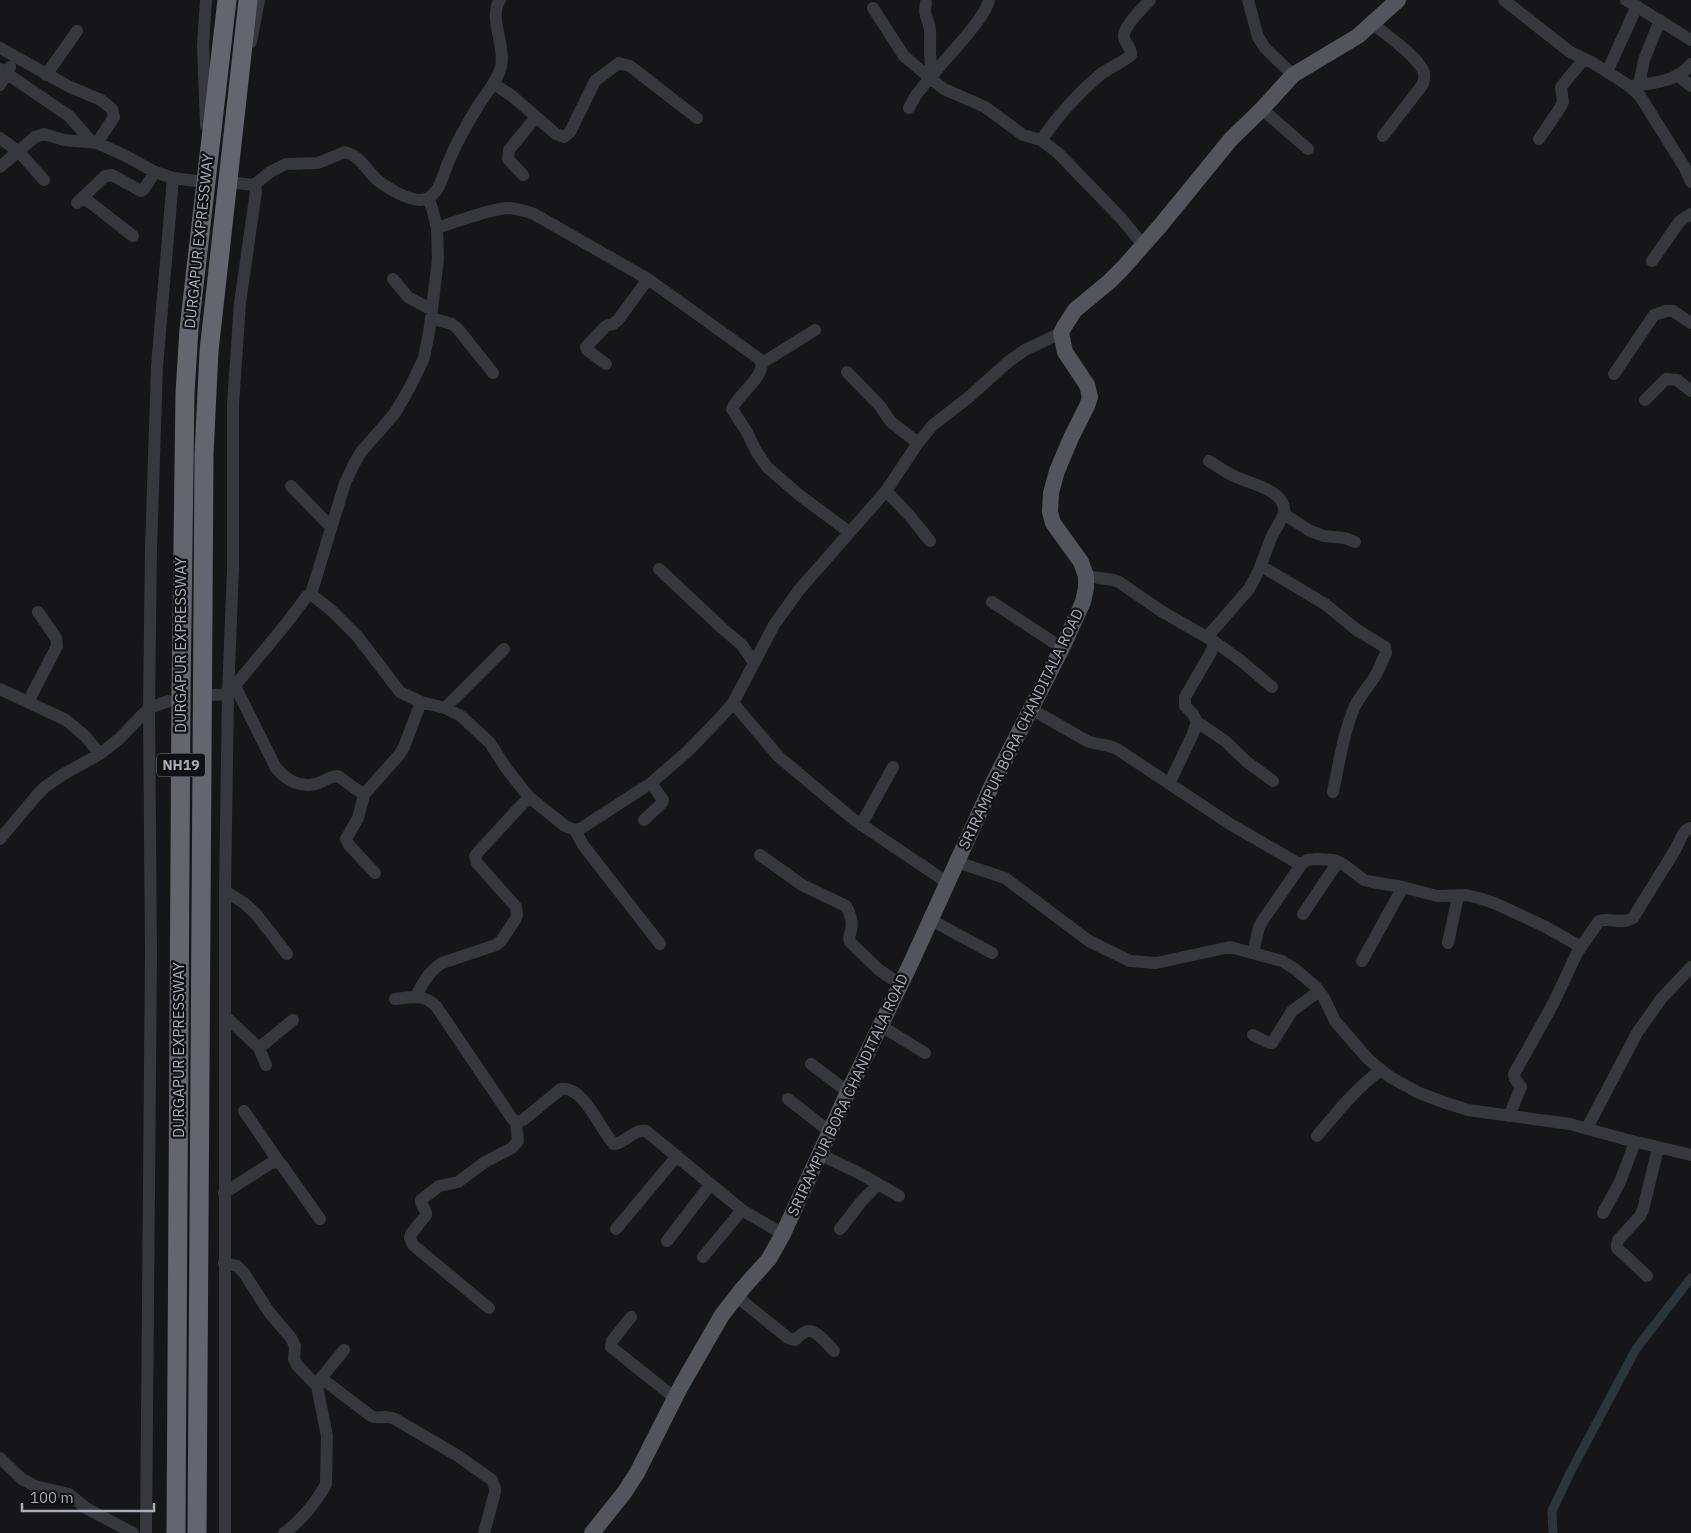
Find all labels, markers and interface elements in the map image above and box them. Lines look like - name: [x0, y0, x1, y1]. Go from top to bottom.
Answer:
- street label: DURGAPUR EXPRESSWAY: [180, 152, 217, 329]
- street label: DURGAPUR EXPRESSWAY: [171, 557, 190, 733]
- street label: SRIRAMPUR BORA CHANDITALA ROAD: [954, 605, 1087, 852]
- road number: NH19: [157, 754, 205, 776]
- street label: DURGAPUR EXPRESSWAY: [169, 962, 188, 1138]
- street label: SRIRAMPUR BORA CHANDITALA ROAD: [783, 971, 912, 1219]
- scale bar: [22, 1480, 155, 1512]
- text: 100 m: [30, 1488, 74, 1507]

